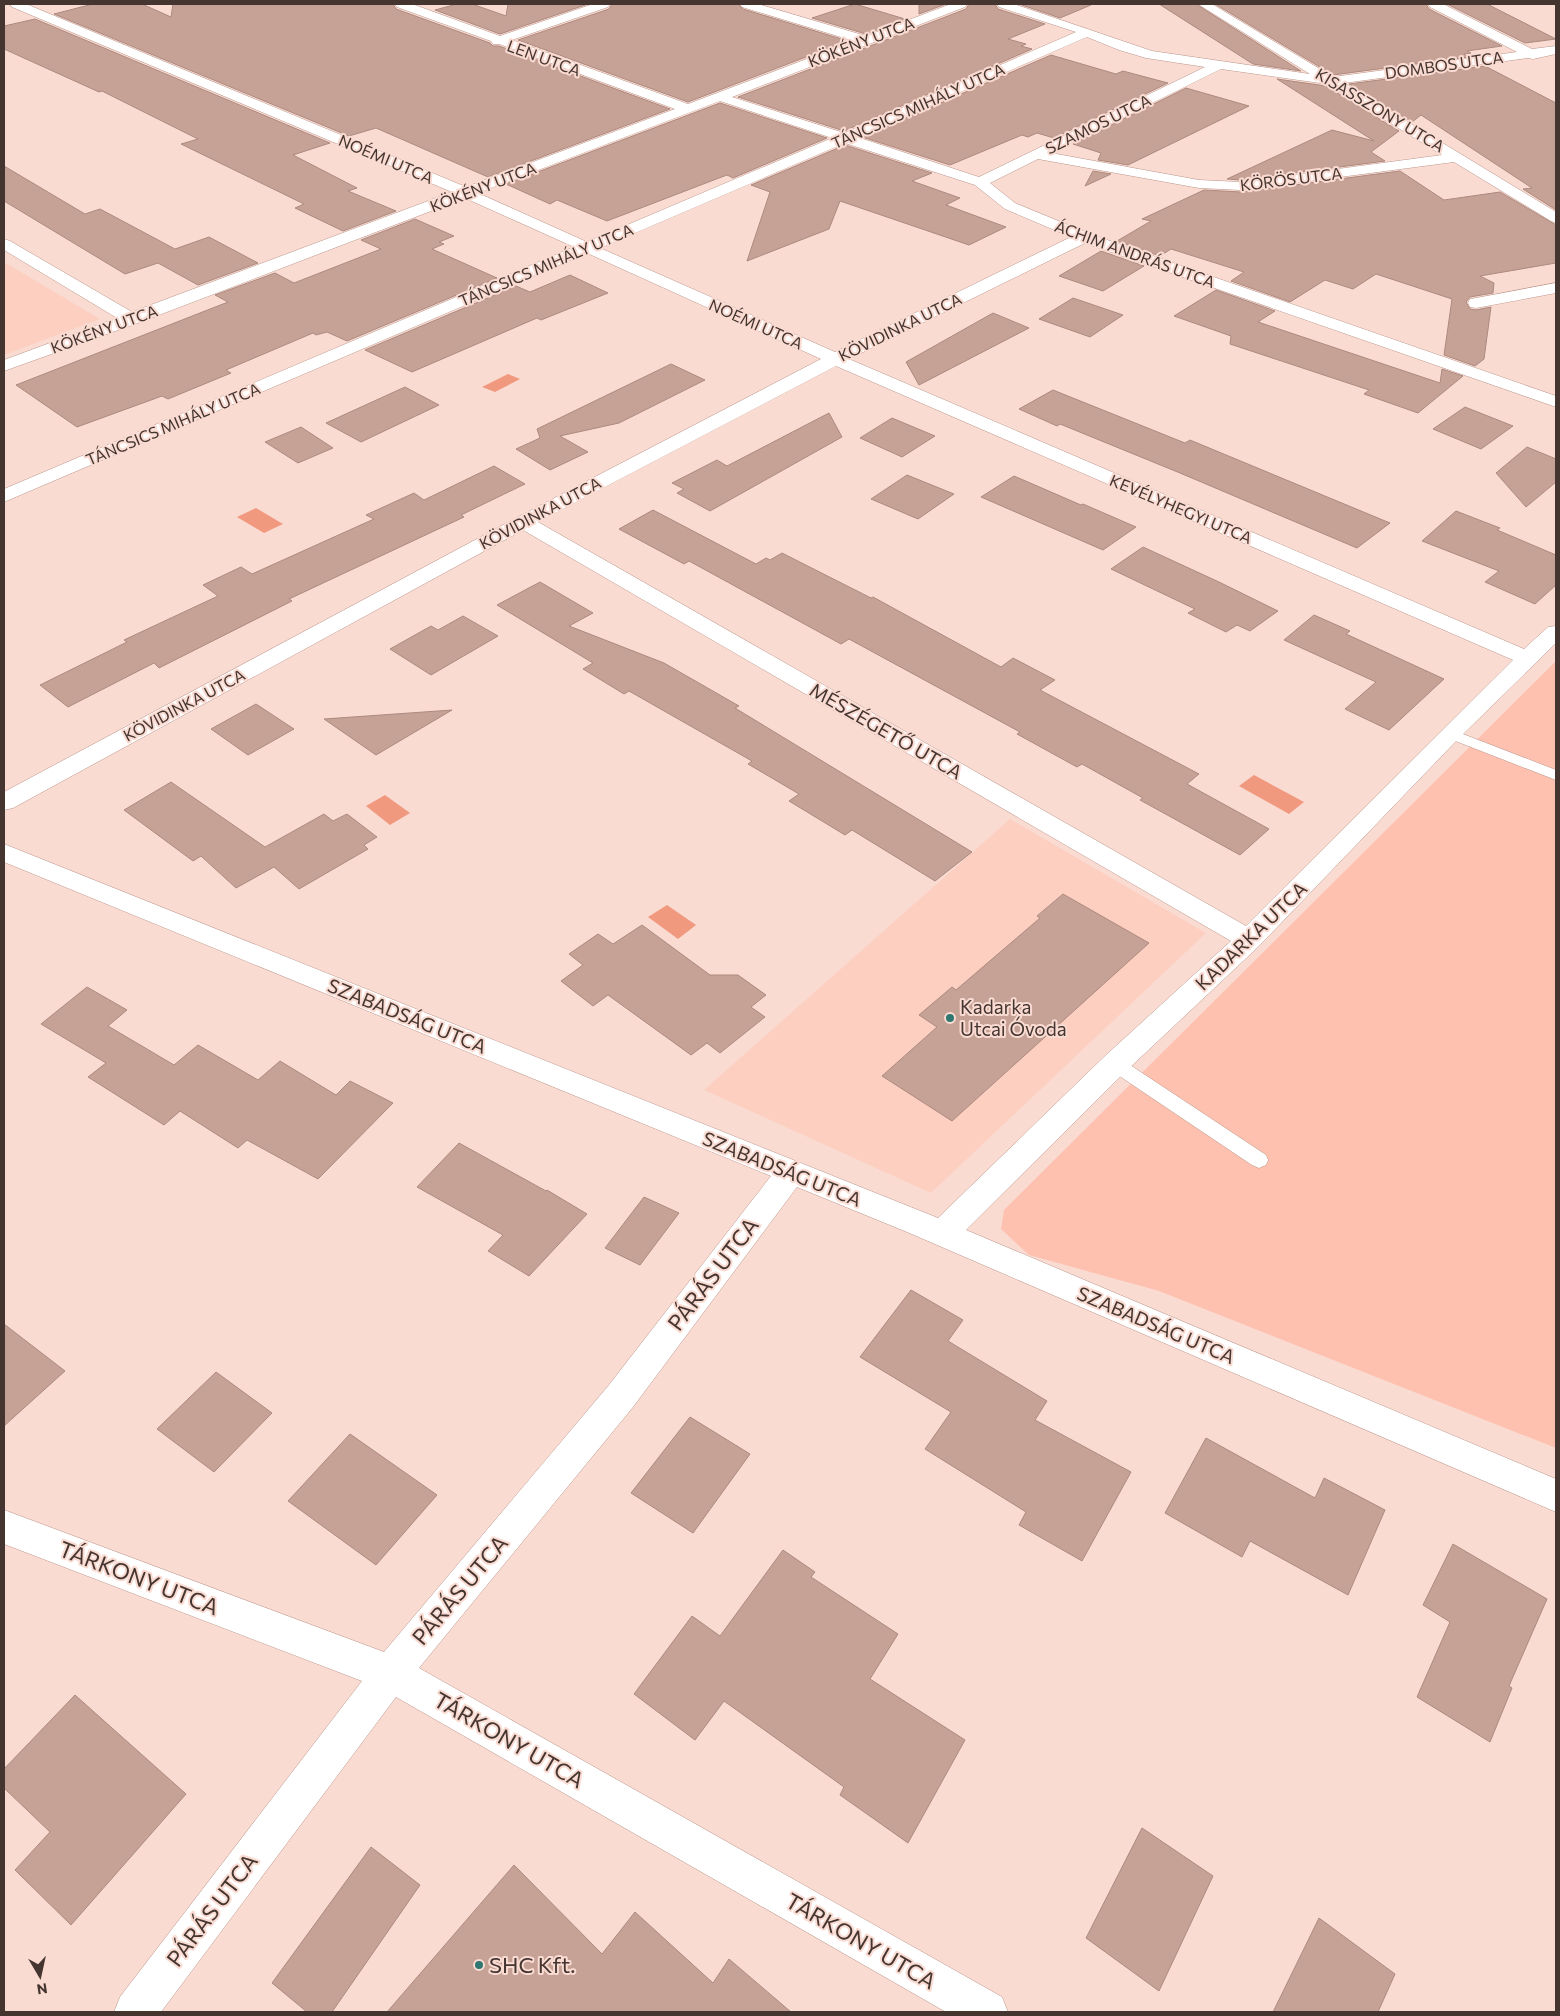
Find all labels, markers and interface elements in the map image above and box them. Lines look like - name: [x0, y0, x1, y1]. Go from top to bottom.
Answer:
- street label: KÖKÉNY UTCA: [805, 13, 917, 71]
- street label: LEN UTCA: [505, 35, 584, 80]
- street label: DOMBOS UTCA: [1384, 47, 1504, 82]
- street label: TÁNCSICS MIHÁLY UTCA: [828, 59, 1007, 152]
- street label: KISASSZONY UTCA: [1312, 64, 1448, 156]
- street label: SZAMOS UTCA: [1042, 90, 1154, 157]
- street label: NOÉMI UTCA: [336, 130, 436, 187]
- street label: KÖKÉNY UTCA: [427, 158, 539, 216]
- street label: KÖRÖS UTCA: [1239, 163, 1343, 194]
- street label: ÁCHIM ANDRÁS UTCA: [1053, 216, 1218, 291]
- street label: TÁNCSICS MIHÁLY UTCA: [456, 219, 636, 310]
- street label: KÖVIDINKA UTCA: [835, 288, 965, 365]
- street label: NOÉMI UTCA: [706, 294, 806, 353]
- street label: KÖKÉNY UTCA: [48, 300, 160, 357]
- street label: TÁNCSICS MIHÁLY UTCA: [83, 378, 263, 469]
- street label: KEVÉLYHEGYI UTCA: [1107, 470, 1255, 547]
- street label: KÖVIDINKA UTCA: [476, 472, 604, 553]
- street label: KÖVIDINKA UTCA: [120, 664, 248, 745]
- street label: MÉSZÉGETŐ UTCA: [806, 677, 967, 784]
- street label: KADARKA UTCA: [1190, 877, 1311, 995]
- street label: SZABADSÁG UTCA: [324, 973, 490, 1058]
- place label: Kadarka Utcai Óvoda: [960, 995, 1067, 1040]
- marker: Kadarka Utcai Óvoda: [944, 1012, 956, 1024]
- street label: SZABADSÁG UTCA: [699, 1126, 865, 1211]
- street label: PÁRÁS UTCA: [661, 1212, 764, 1336]
- street label: SZABADSÁG UTCA: [1074, 1281, 1239, 1368]
- street label: PÁRÁS UTCA: [406, 1529, 513, 1650]
- street label: TÁRKONY UTCA: [55, 1535, 223, 1620]
- street label: TÁRKONY UTCA: [429, 1686, 589, 1794]
- street label: PÁRÁS UTCA: [160, 1848, 263, 1972]
- street label: TÁRKONY UTCA: [781, 1887, 941, 1995]
- north arrow: [15, 1951, 65, 2001]
- place label: SHC Kft.: [489, 1951, 575, 1978]
- marker: SHC Kft.: [473, 1959, 485, 1971]
- text: N: [36, 1980, 49, 1999]

